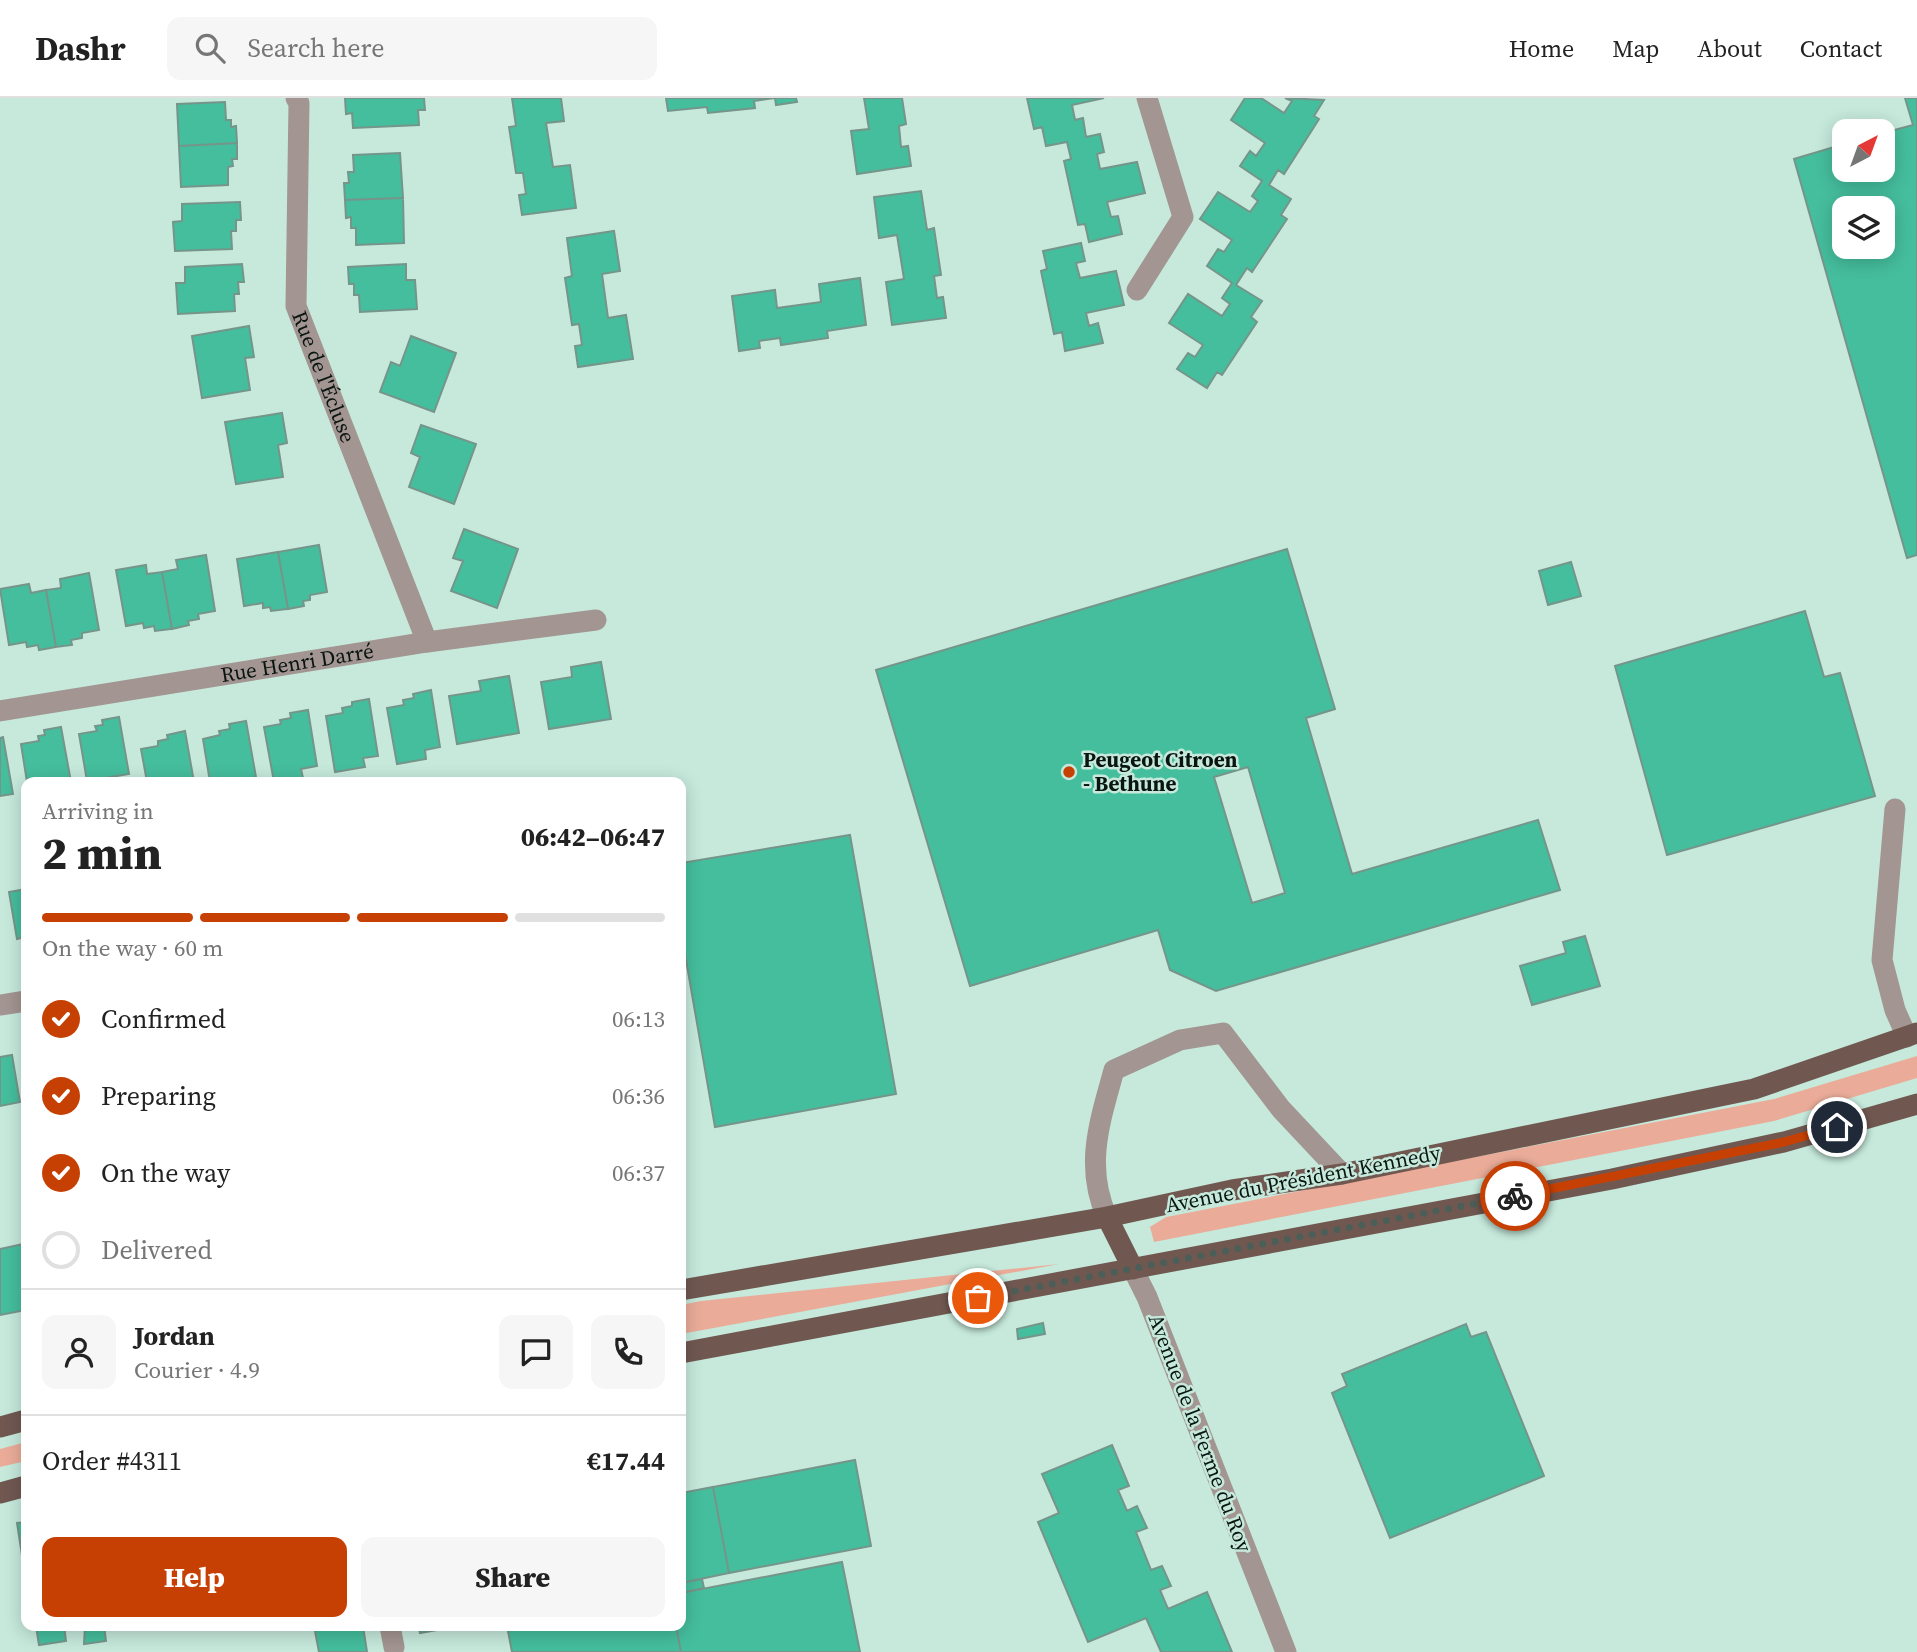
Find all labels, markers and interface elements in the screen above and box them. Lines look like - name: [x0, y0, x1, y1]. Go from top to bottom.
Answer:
- search box: [167, 17, 657, 80]
- text: Dashr: [35, 26, 125, 71]
- icon: search: [191, 29, 229, 67]
- text: Search here: [247, 30, 385, 66]
- text: Home: [1509, 32, 1574, 65]
- text: Map: [1612, 32, 1659, 65]
- text: About: [1697, 32, 1762, 65]
- text: Contact: [1800, 32, 1882, 65]
- north arrow: [1832, 119, 1895, 182]
- map controls: [1832, 119, 1895, 259]
- button: layers: [1832, 196, 1895, 259]
- street label: Rue de l'Écluse: [285, 307, 363, 447]
- street label: Rue Henri Darré: [218, 636, 376, 689]
- place label: Peugeot Citroen - Bethune: [1083, 745, 1238, 798]
- marker: Peugeot Citroen - Bethune: [1061, 764, 1077, 780]
- text: Arriving in: [42, 795, 154, 827]
- text: 06:42–06:47: [521, 819, 665, 855]
- text: 2 min: [42, 821, 162, 884]
- text: On the way · 60 m: [42, 932, 223, 964]
- icon: check: [42, 1000, 80, 1038]
- text: Confirmed: [101, 1001, 226, 1037]
- text: 06:13: [612, 1003, 665, 1035]
- icon: check: [42, 1077, 80, 1115]
- text: Preparing: [101, 1078, 216, 1114]
- text: 06:36: [612, 1080, 665, 1112]
- pin: [1807, 1097, 1867, 1157]
- icon: home: [1818, 1108, 1856, 1146]
- street label: Avenue du Président Kennedy: [1163, 1138, 1443, 1219]
- icon: check: [42, 1154, 80, 1192]
- text: On the way: [101, 1155, 230, 1191]
- text: 06:37: [612, 1157, 665, 1189]
- courier: [1480, 1161, 1550, 1231]
- icon: bike: [1496, 1177, 1534, 1215]
- text: Delivered: [101, 1232, 212, 1268]
- pin: [948, 1268, 1008, 1328]
- icon: bag: [959, 1279, 997, 1317]
- street label: Avenue de la Ferme du Roy: [1142, 1310, 1259, 1556]
- button: person: [42, 1315, 116, 1389]
- button: chat: [499, 1315, 573, 1389]
- button: phone: [591, 1315, 665, 1389]
- text: Jordan: [134, 1318, 215, 1354]
- text: Courier · 4.9: [134, 1354, 260, 1386]
- text: Order #4311: [42, 1443, 182, 1479]
- text: €17.44: [587, 1443, 665, 1479]
- button: Help: [42, 1537, 347, 1617]
- button: Share: [361, 1537, 665, 1617]

